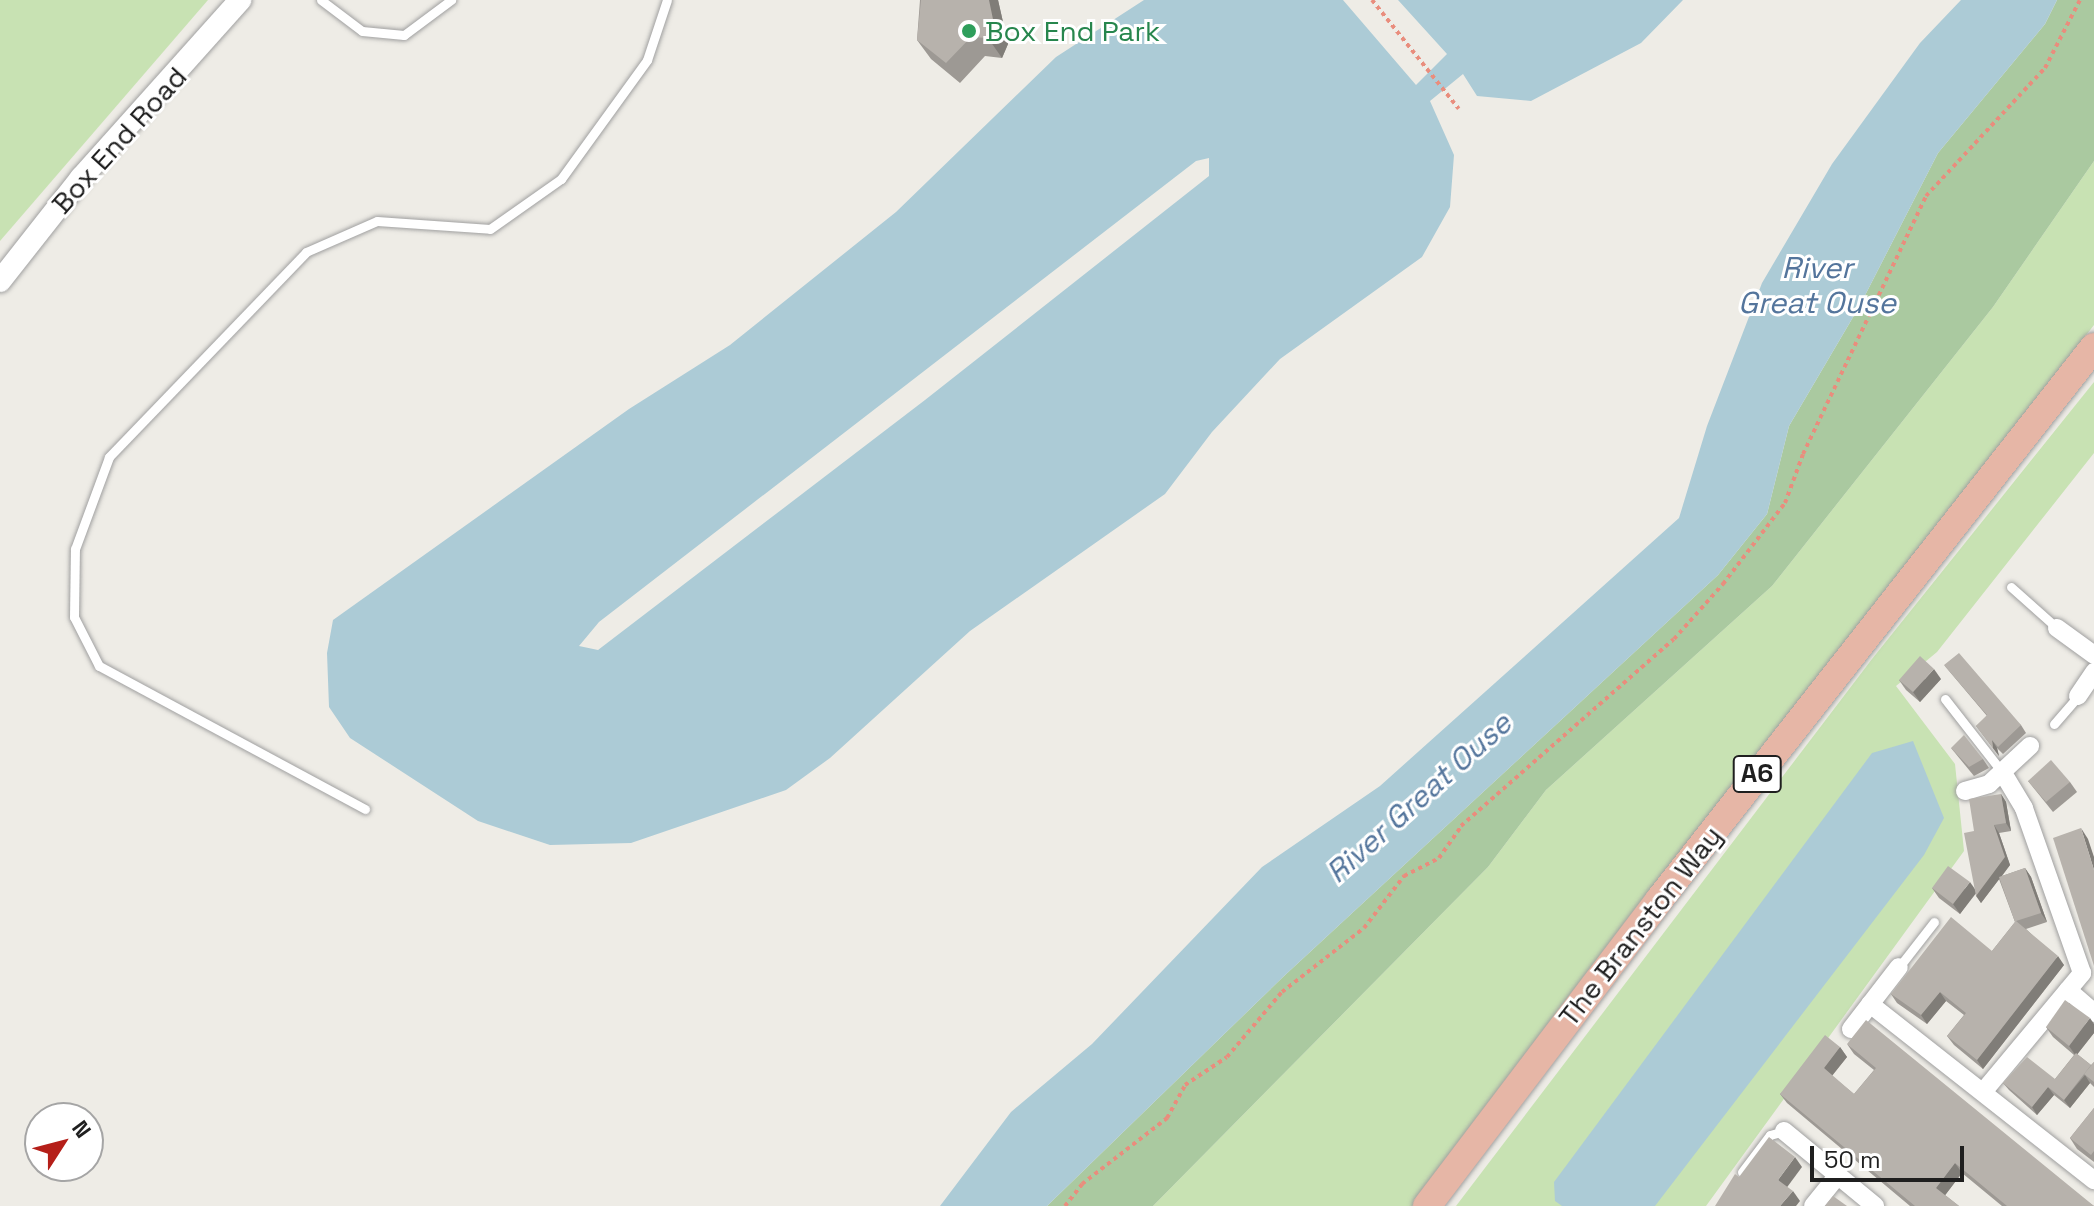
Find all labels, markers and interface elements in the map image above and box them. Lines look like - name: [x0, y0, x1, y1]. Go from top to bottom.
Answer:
- place label: Box End Park: [985, 14, 1160, 48]
- marker: Box End Park: [960, 22, 978, 40]
- street label: Box End Road: [44, 60, 194, 220]
- water label: River Great Ouse: [1738, 250, 1896, 320]
- water label: River Great Ouse: [1319, 705, 1519, 891]
- road number: A6: [1731, 752, 1783, 796]
- street label: The Branston Way: [1551, 819, 1729, 1033]
- north arrow: [24, 1102, 104, 1182]
- text: N: [66, 1115, 97, 1143]
- scale bar: [1814, 1130, 1968, 1180]
- text: 50 m: [1824, 1144, 1881, 1175]

